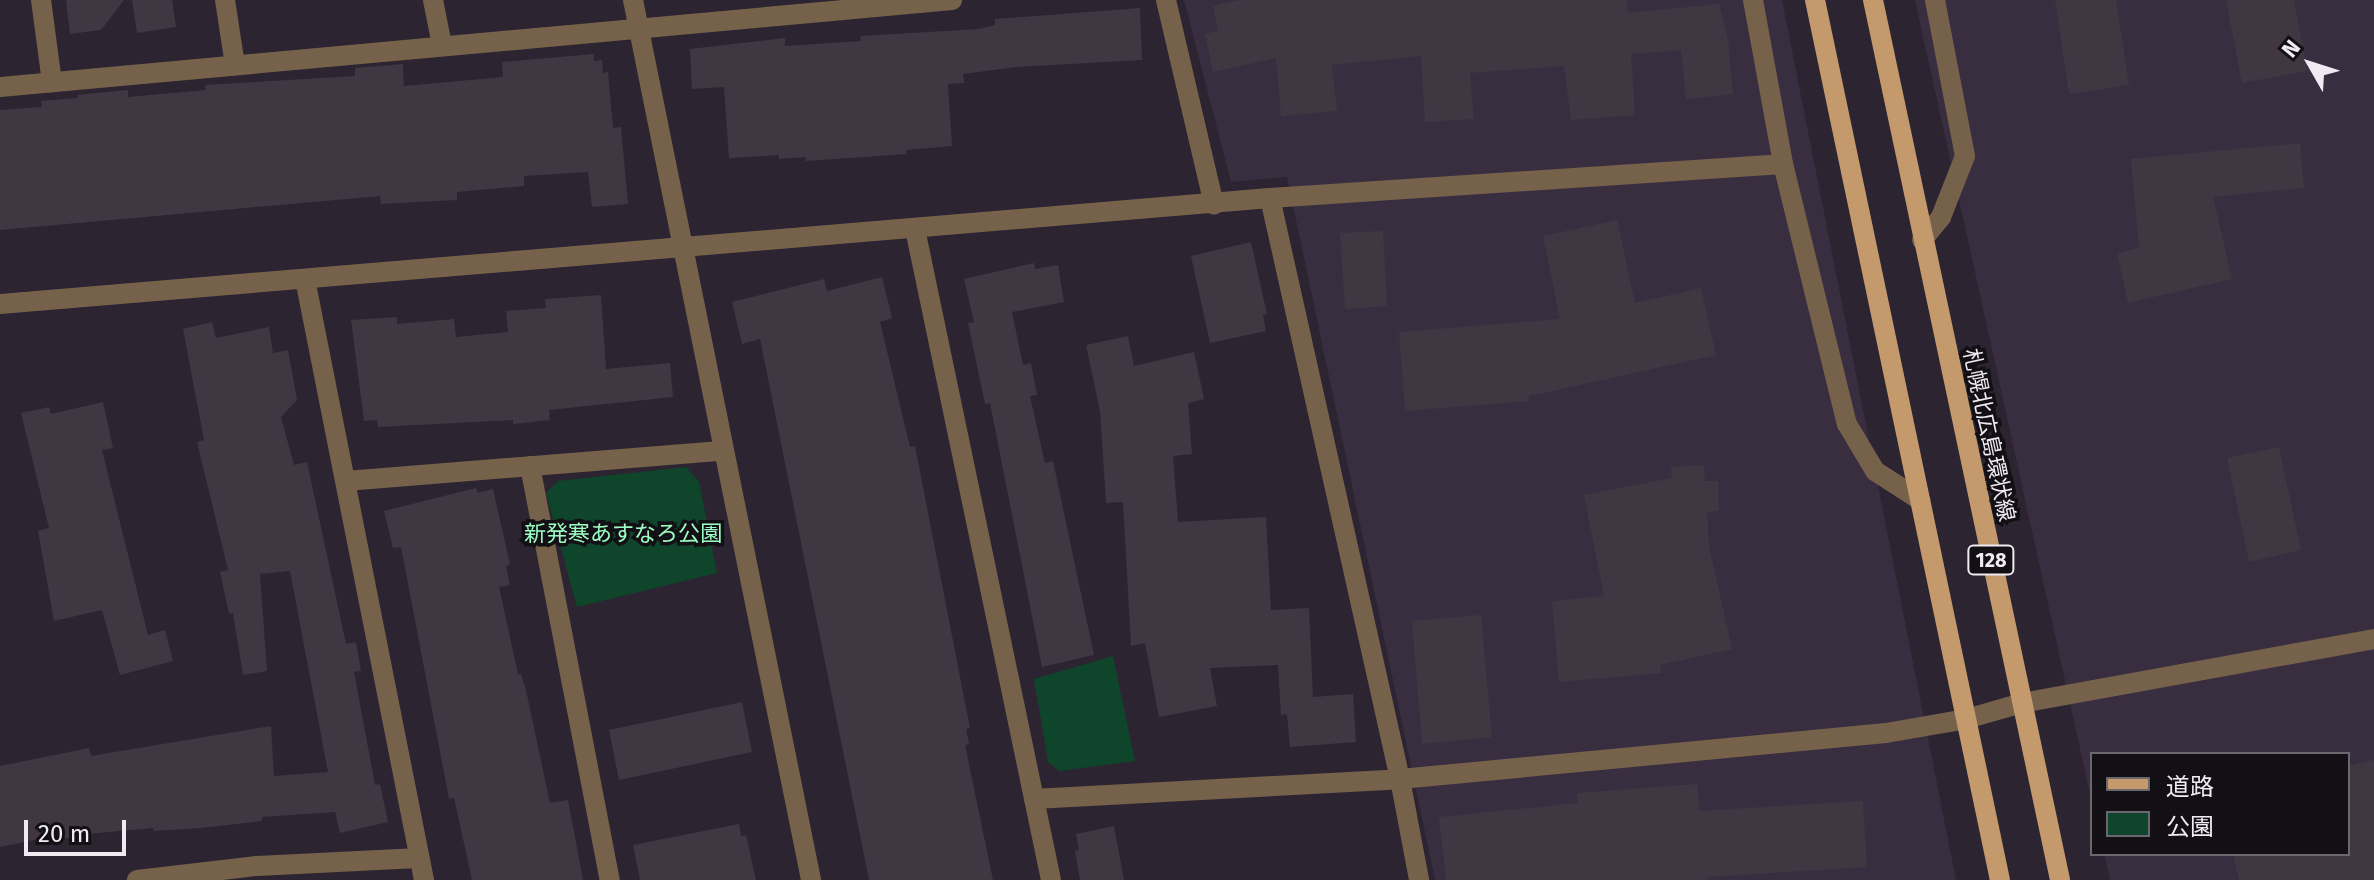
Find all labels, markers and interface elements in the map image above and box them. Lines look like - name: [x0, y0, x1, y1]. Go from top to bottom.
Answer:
- north arrow: [2270, 24, 2350, 104]
- text: N: [2276, 34, 2306, 63]
- street label: 札幌北広島環状線: [1958, 346, 2020, 524]
- park label: 新発寒あすなろ公園: [524, 521, 722, 547]
- road number: 128: [1967, 544, 2015, 576]
- legend: [2090, 752, 2350, 856]
- text: 道路: [2166, 773, 2214, 801]
- scale bar: [28, 804, 130, 854]
- text: 公園: [2166, 813, 2214, 841]
- text: 20 m: [38, 820, 90, 848]

